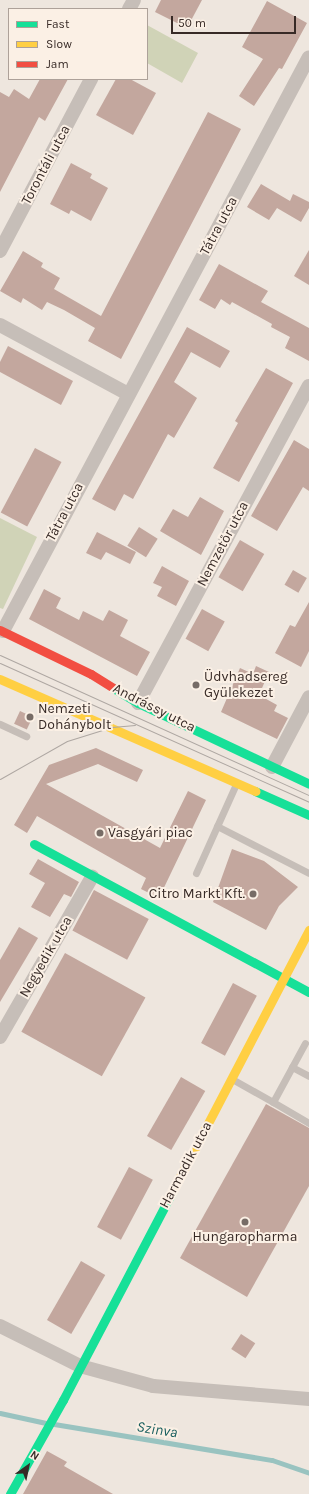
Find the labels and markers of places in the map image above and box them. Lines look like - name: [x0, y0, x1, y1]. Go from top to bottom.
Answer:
- place label: Üdvhadsereg Gyülekezet: [204, 669, 288, 702]
- marker: Üdvhadsereg Gyülekezet: [191, 680, 201, 690]
- place label: Nemzeti Dohánybolt: [38, 701, 111, 734]
- marker: Nemzeti Dohánybolt: [25, 712, 35, 722]
- place label: Vasgyári piac: [108, 825, 193, 841]
- marker: Vasgyári piac: [95, 828, 105, 838]
- place label: Citro Markt Kft.: [149, 886, 245, 902]
- marker: Citro Markt Kft.: [248, 889, 258, 899]
- marker: Hungaropharma: [240, 1217, 250, 1227]
- place label: Hungaropharma: [193, 1229, 297, 1245]

